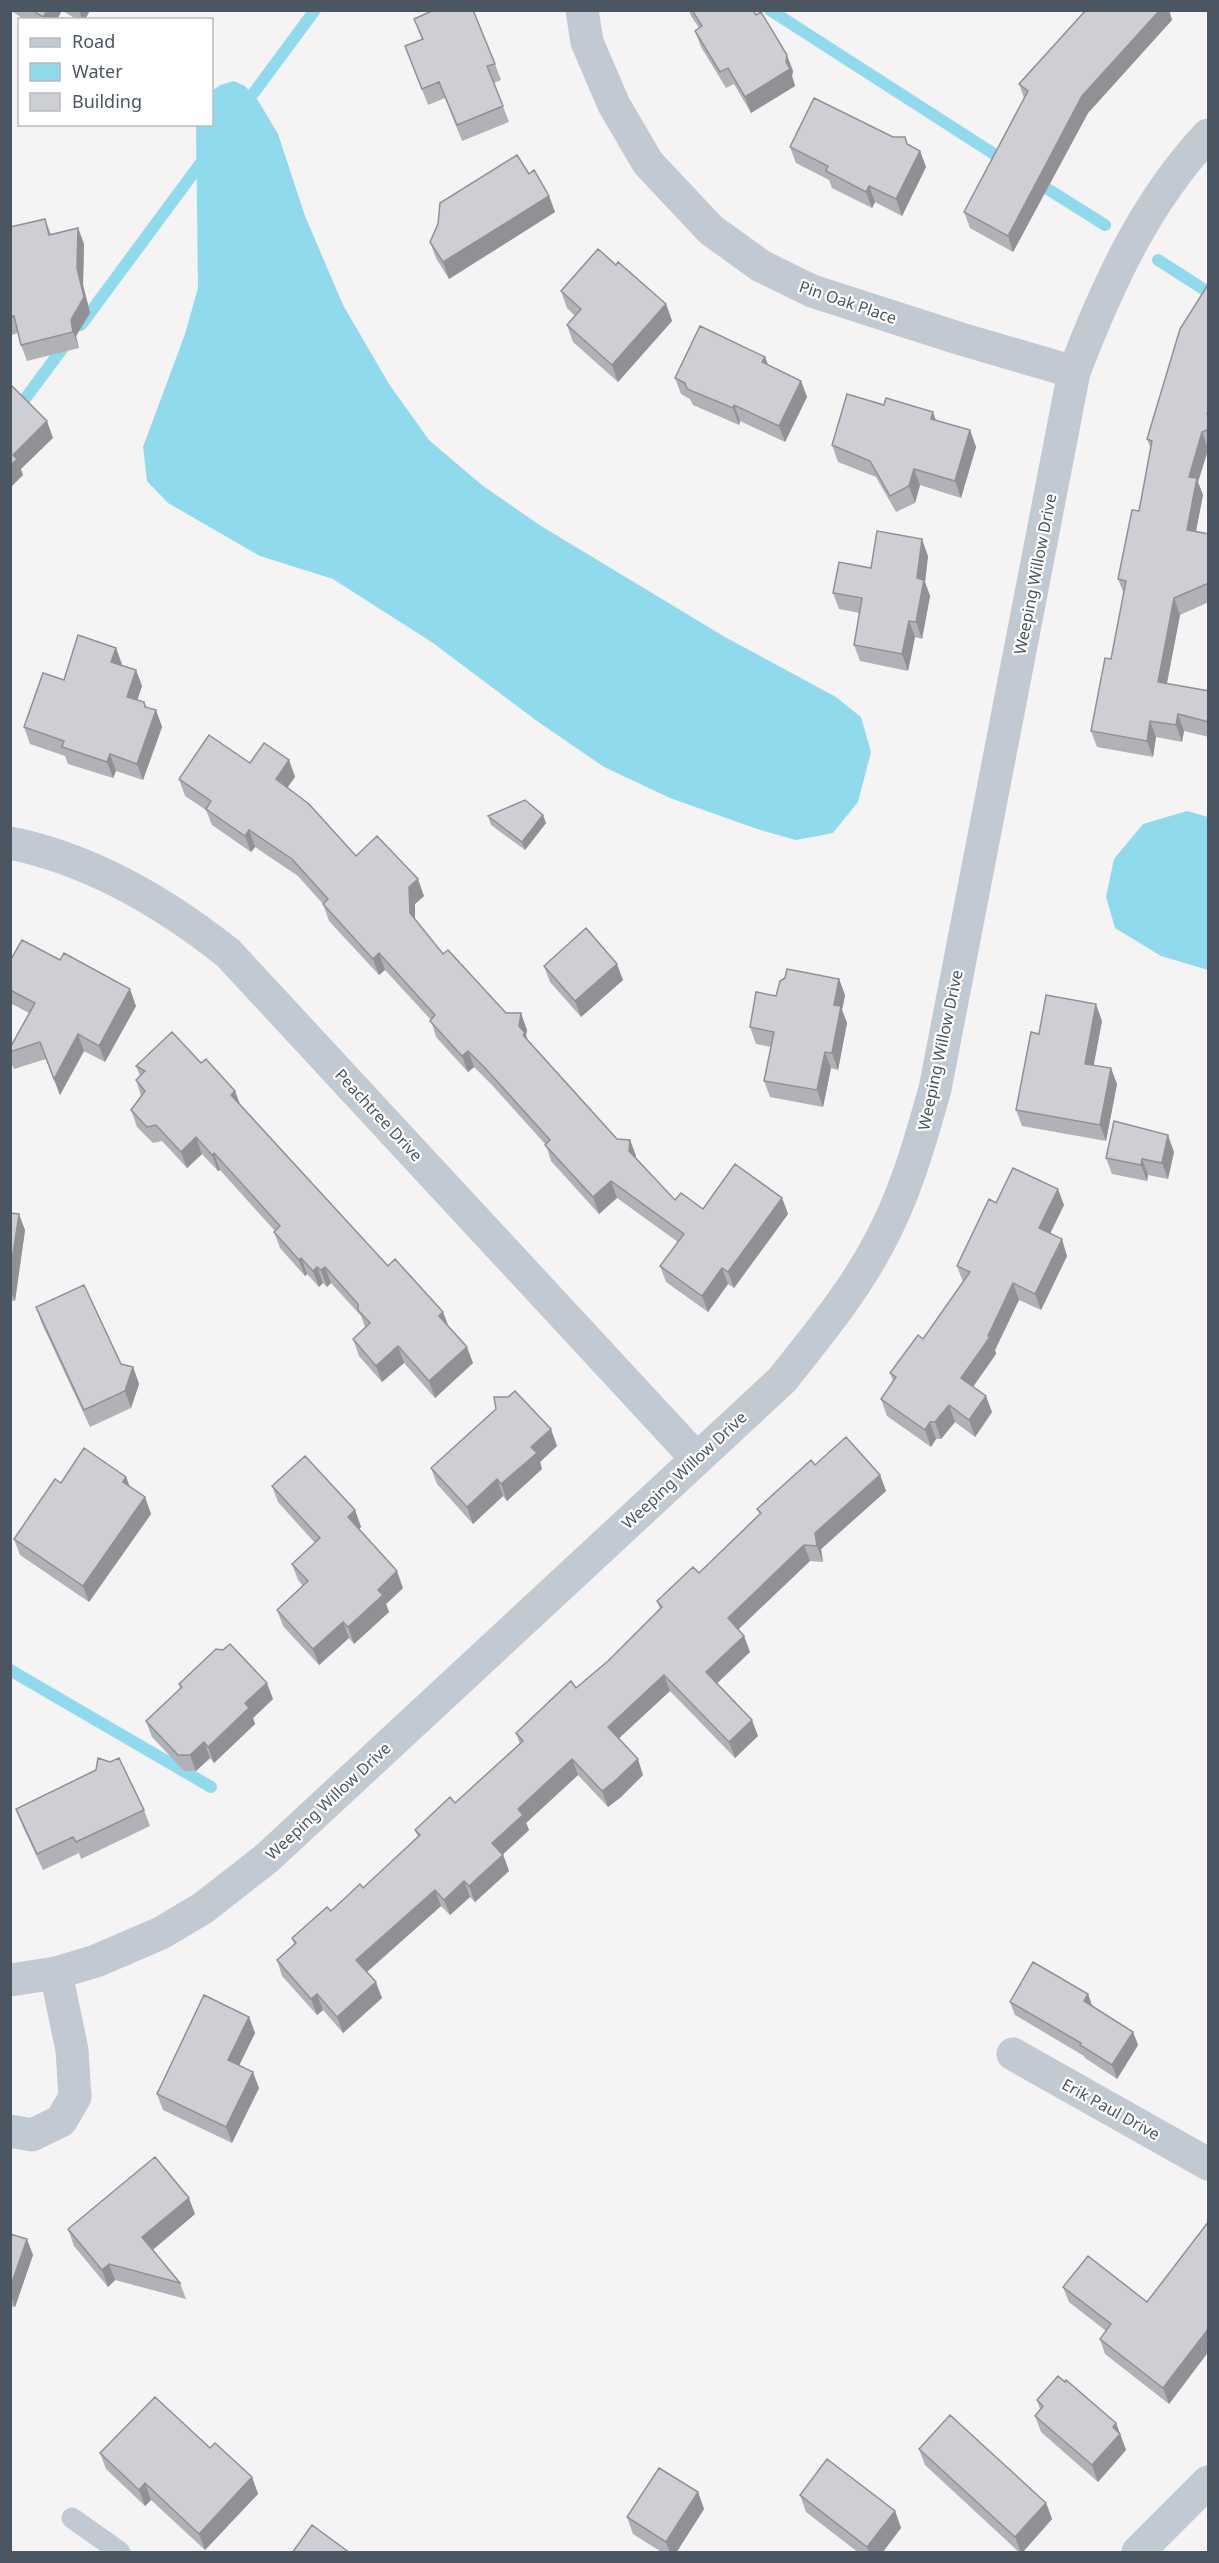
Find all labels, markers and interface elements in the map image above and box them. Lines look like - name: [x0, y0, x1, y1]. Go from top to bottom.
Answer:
- legend: [18, 18, 213, 126]
- text: Road: [72, 29, 115, 53]
- text: Water: [72, 59, 123, 83]
- text: Building: [72, 89, 142, 113]
- street label: Pin Oak Place: [796, 275, 900, 329]
- street label: Weeping Willow Drive: [1009, 492, 1061, 656]
- street label: Weeping Willow Drive: [912, 968, 968, 1132]
- street label: Peachtree Drive: [330, 1064, 428, 1166]
- street label: Weeping Willow Drive: [617, 1406, 751, 1534]
- street label: Weeping Willow Drive: [261, 1737, 395, 1865]
- street label: Erik Paul Drive: [1058, 2073, 1164, 2145]

